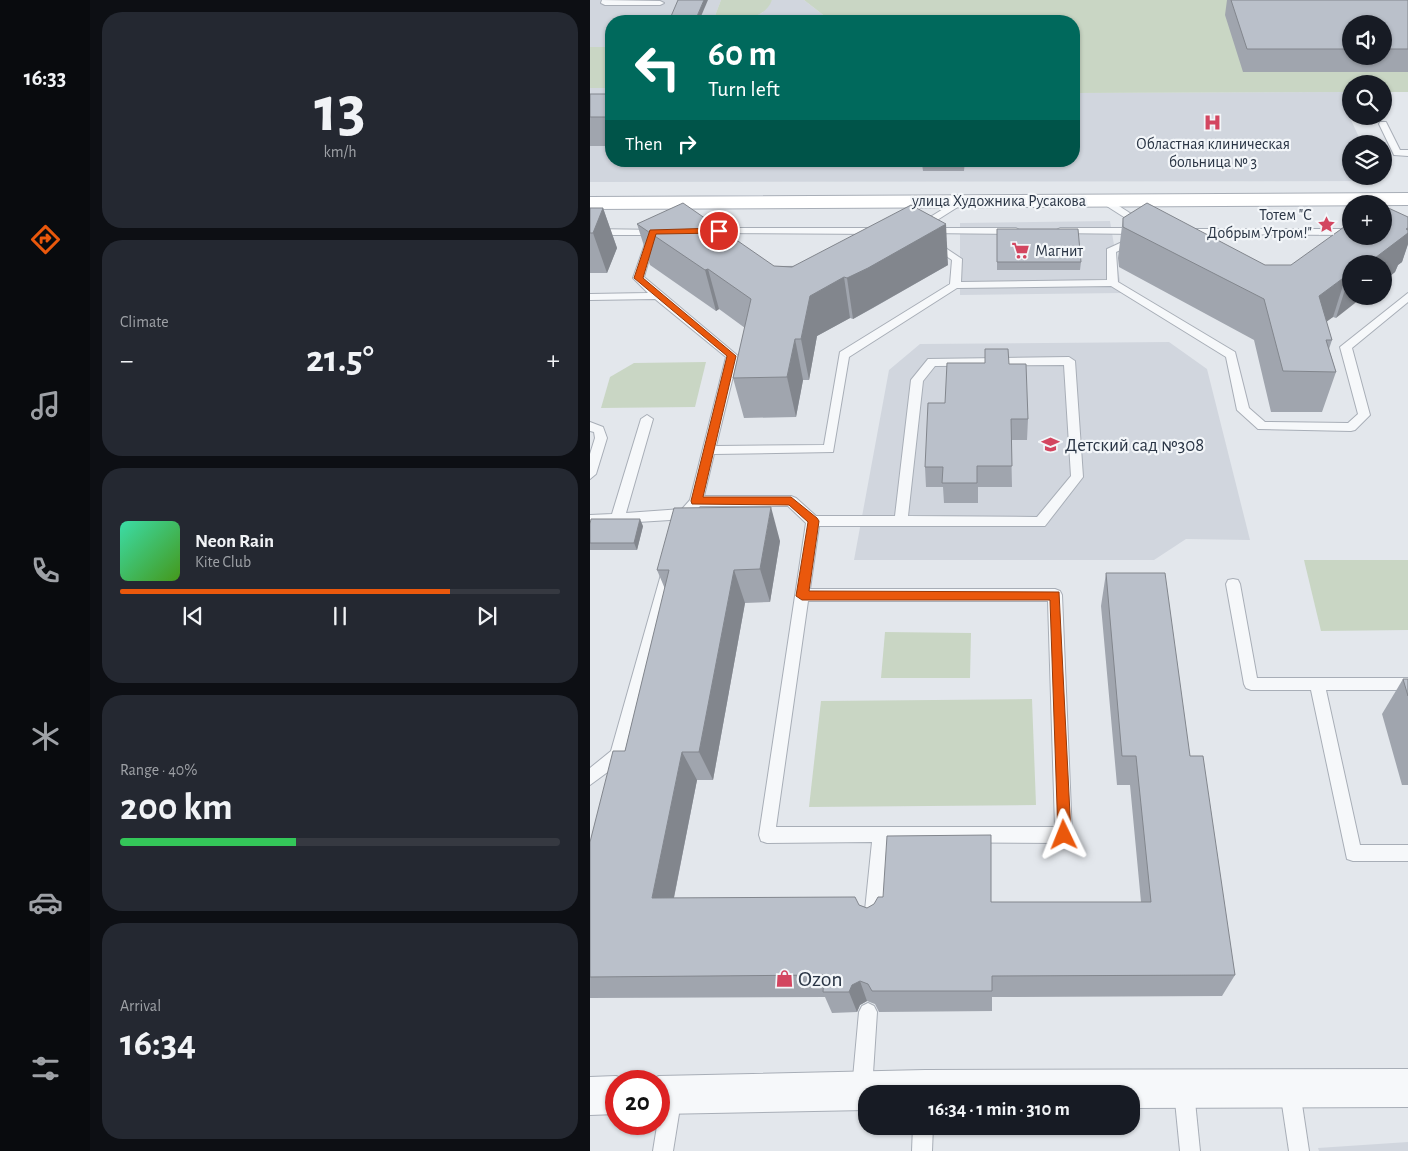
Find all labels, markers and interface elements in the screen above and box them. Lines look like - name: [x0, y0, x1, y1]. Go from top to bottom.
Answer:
- map controls: [1342, 15, 1392, 305]
- button: sound: [1342, 15, 1392, 65]
- icon: left: [625, 35, 690, 100]
- text: 60 m: [708, 37, 777, 72]
- text: 16:33: [24, 67, 66, 89]
- button: search: [1342, 75, 1392, 125]
- text: 13: [314, 78, 366, 143]
- text: Turn left: [708, 78, 780, 100]
- hospital icon: Областная клиническая больница № 3: [1203, 112, 1223, 132]
- icon: right: [673, 130, 701, 158]
- text: Then: [625, 135, 663, 154]
- button: layers: [1342, 135, 1392, 185]
- place label: Областная клиническая больница № 3: [1136, 136, 1290, 170]
- text: km/h: [323, 144, 357, 160]
- street label: улица Художника Русакова: [911, 193, 1086, 210]
- button: +: [1342, 195, 1392, 245]
- place label: Тотем "С Добрым Утром!": [1207, 207, 1312, 241]
- pin: [698, 210, 740, 252]
- place icon: Тотем "С Добрым Утром!": [1316, 214, 1336, 234]
- icon: arrive: [705, 217, 733, 245]
- icon: directions: [28, 222, 63, 257]
- supermarket icon: Магнит: [1011, 241, 1031, 261]
- place label: Магнит: [1035, 243, 1083, 259]
- button: −: [1342, 255, 1392, 305]
- text: Climate: [120, 314, 169, 330]
- text: 21.5°: [306, 341, 374, 379]
- text: −: [120, 347, 133, 375]
- text: +: [547, 347, 560, 375]
- icon: music: [28, 388, 63, 423]
- school or university icon: Детский сад №308: [1041, 435, 1061, 455]
- place label: Детский сад №308: [1065, 436, 1204, 455]
- text: Neon Rain: [195, 532, 274, 551]
- icon: phone: [28, 553, 63, 588]
- text: Kite Club: [195, 554, 251, 570]
- icon: previous: [179, 602, 207, 630]
- icon: pause: [326, 602, 354, 630]
- icon: next: [473, 602, 501, 630]
- icon: climate: [28, 719, 63, 754]
- text: Range · 40%: [120, 762, 198, 778]
- text: 200 km: [120, 789, 233, 827]
- position arrow: [1037, 808, 1089, 860]
- icon: car: [28, 885, 63, 920]
- place label: Ozon: [798, 968, 843, 990]
- shop icon: Ozon: [774, 969, 794, 989]
- text: Arrival: [120, 998, 161, 1014]
- text: 16:34: [120, 1025, 196, 1063]
- icon: filters: [28, 1051, 63, 1086]
- speed limit sign: 20: [605, 1070, 670, 1135]
- text: 16:34 · 1 min · 310 m: [928, 1100, 1070, 1119]

